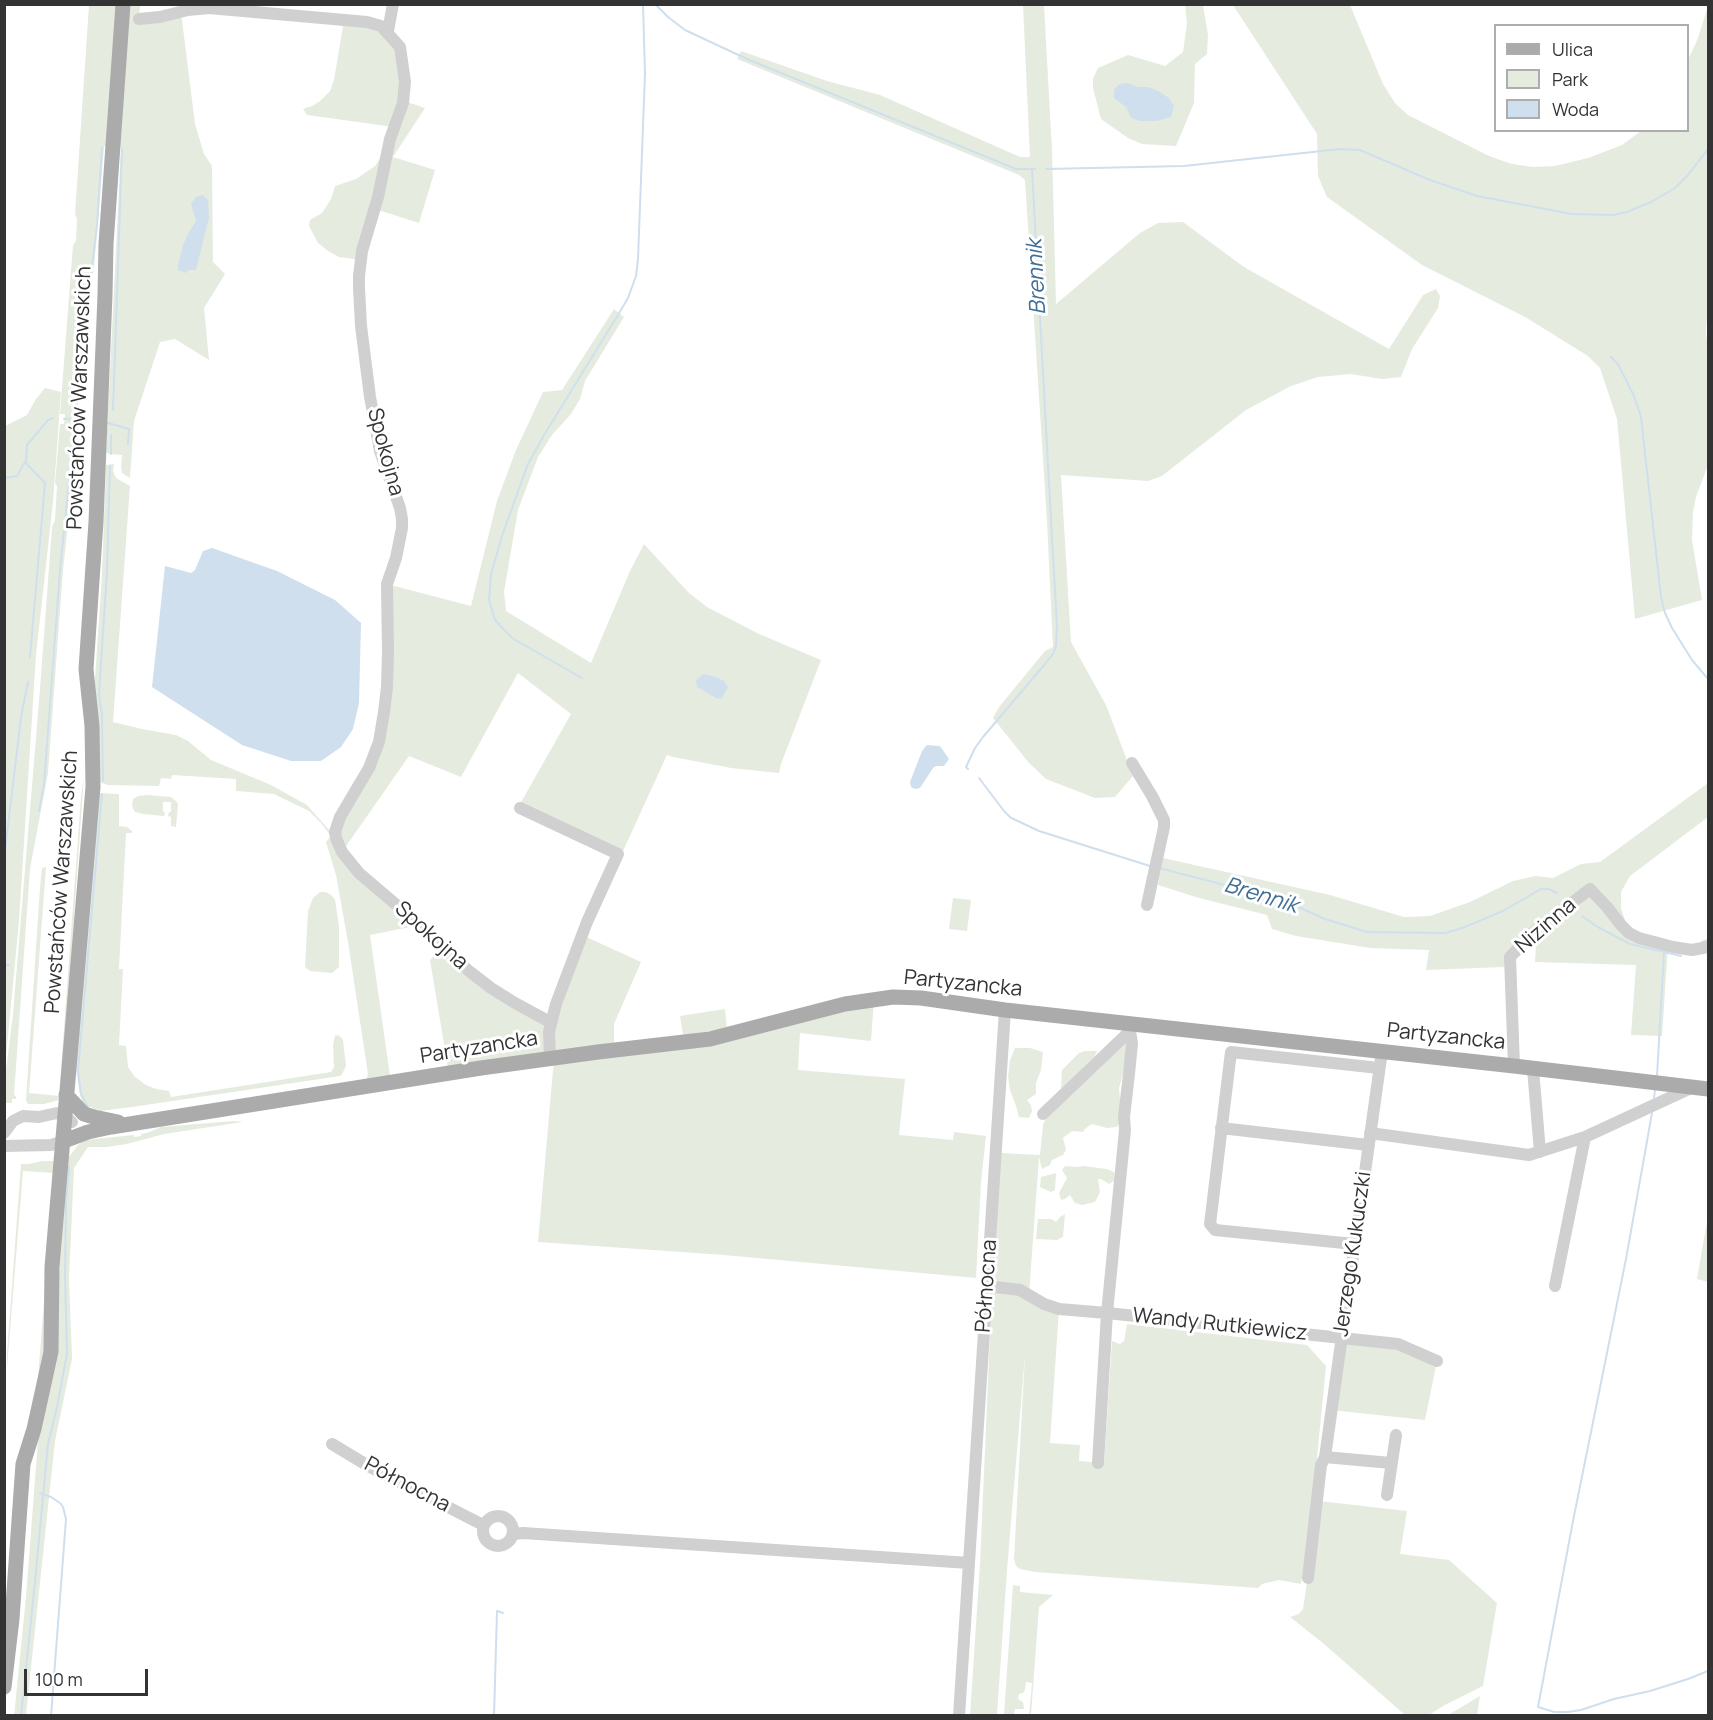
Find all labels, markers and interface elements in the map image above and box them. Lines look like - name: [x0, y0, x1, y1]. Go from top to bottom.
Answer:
- legend: [1494, 24, 1689, 132]
- text: Ulica: [1552, 37, 1593, 61]
- text: Park: [1552, 67, 1588, 91]
- text: Woda: [1552, 97, 1599, 121]
- water label: Brennik: [1022, 238, 1052, 316]
- street label: Powstańców Warszawskich: [63, 266, 97, 530]
- street label: Spokojna: [361, 405, 409, 499]
- street label: Powstańców Warszawskich: [40, 749, 84, 1015]
- water label: Brennik: [1221, 872, 1301, 920]
- street label: Nizinna: [1511, 893, 1581, 959]
- street label: Spokojna: [389, 897, 473, 975]
- street label: Partyzancka: [903, 965, 1023, 1003]
- street label: Partyzancka: [1386, 1018, 1506, 1056]
- street label: Partyzancka: [418, 1026, 540, 1070]
- street label: Jerzego Kukuczki: [1329, 1170, 1377, 1338]
- street label: Północna: [971, 1238, 1003, 1334]
- street label: Wandy Rutkiewicz: [1131, 1303, 1309, 1347]
- street label: Północna: [360, 1452, 454, 1518]
- scale bar: [27, 1657, 152, 1695]
- text: 100 m: [35, 1667, 83, 1691]

